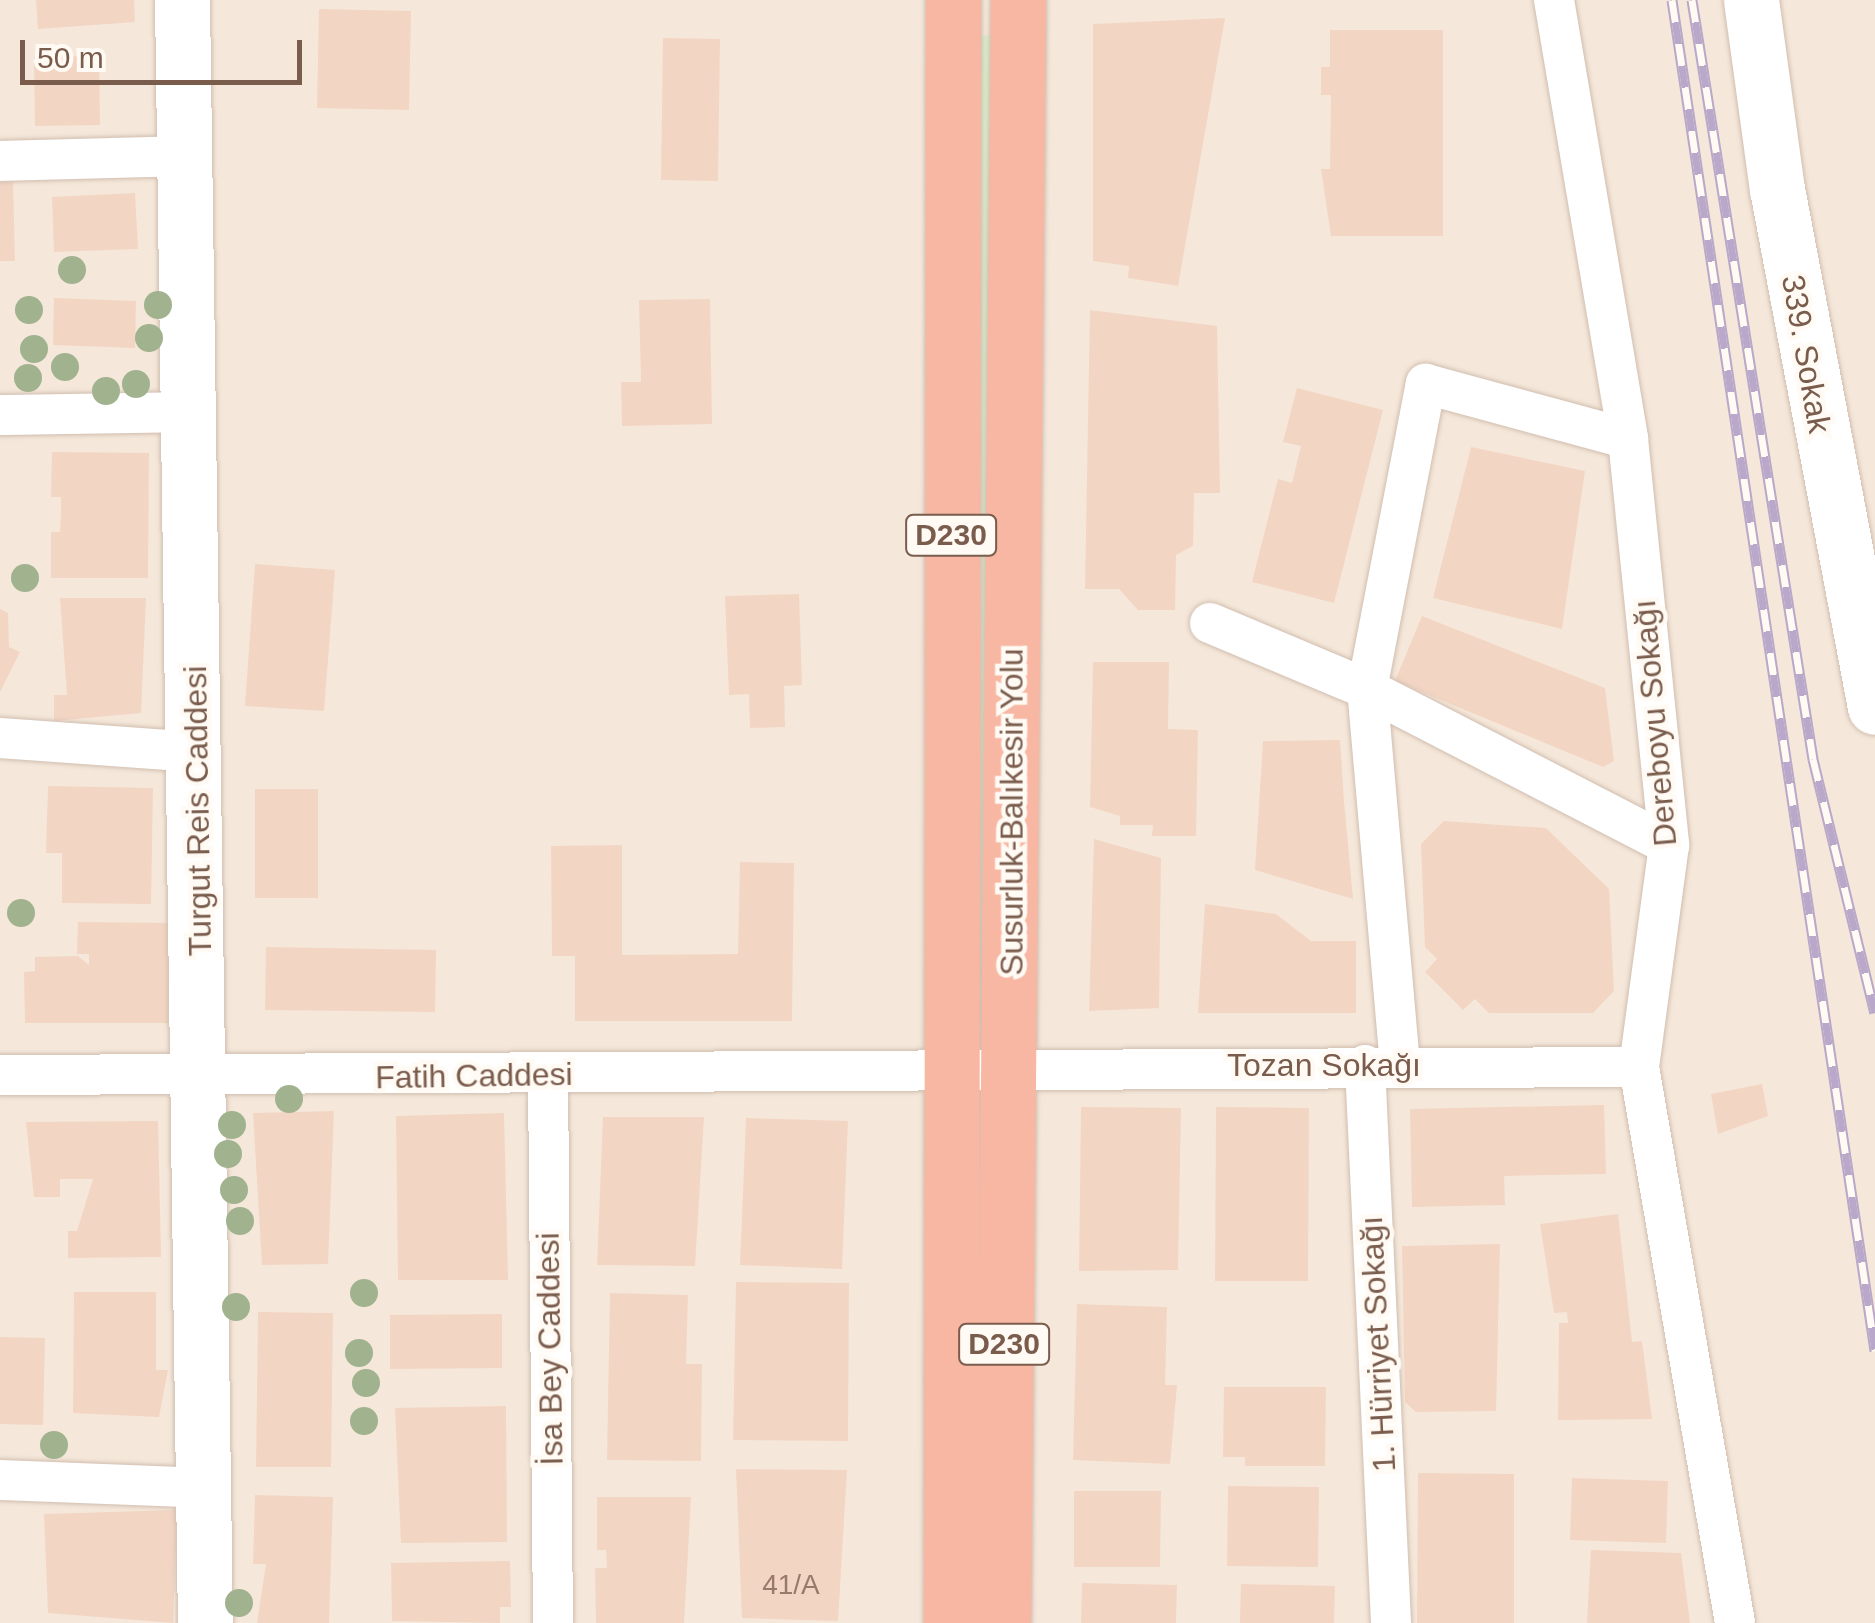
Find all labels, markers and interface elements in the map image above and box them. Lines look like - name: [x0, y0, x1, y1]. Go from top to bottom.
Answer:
- scale bar: [25, 20, 308, 82]
- text: 50 m: [37, 41, 104, 74]
- street label: 339. Sokak: [1773, 272, 1839, 436]
- road number: D230: [904, 510, 998, 560]
- street label: Dereboyu Sokağı: [1625, 598, 1685, 848]
- street label: Susurluk-Balıkesir Yolu: [993, 648, 1031, 976]
- street label: Turgut Reis Caddesi: [176, 665, 220, 957]
- street label: Tozan Sokağı: [1227, 1046, 1421, 1084]
- street label: Fatih Caddesi: [375, 1055, 573, 1097]
- street label: 1. Hürriyet Sokağı: [1352, 1215, 1404, 1473]
- street label: İsa Bey Caddesi: [529, 1232, 571, 1466]
- road number: D230: [956, 1319, 1052, 1369]
- house number: 41/A: [762, 1568, 820, 1602]

